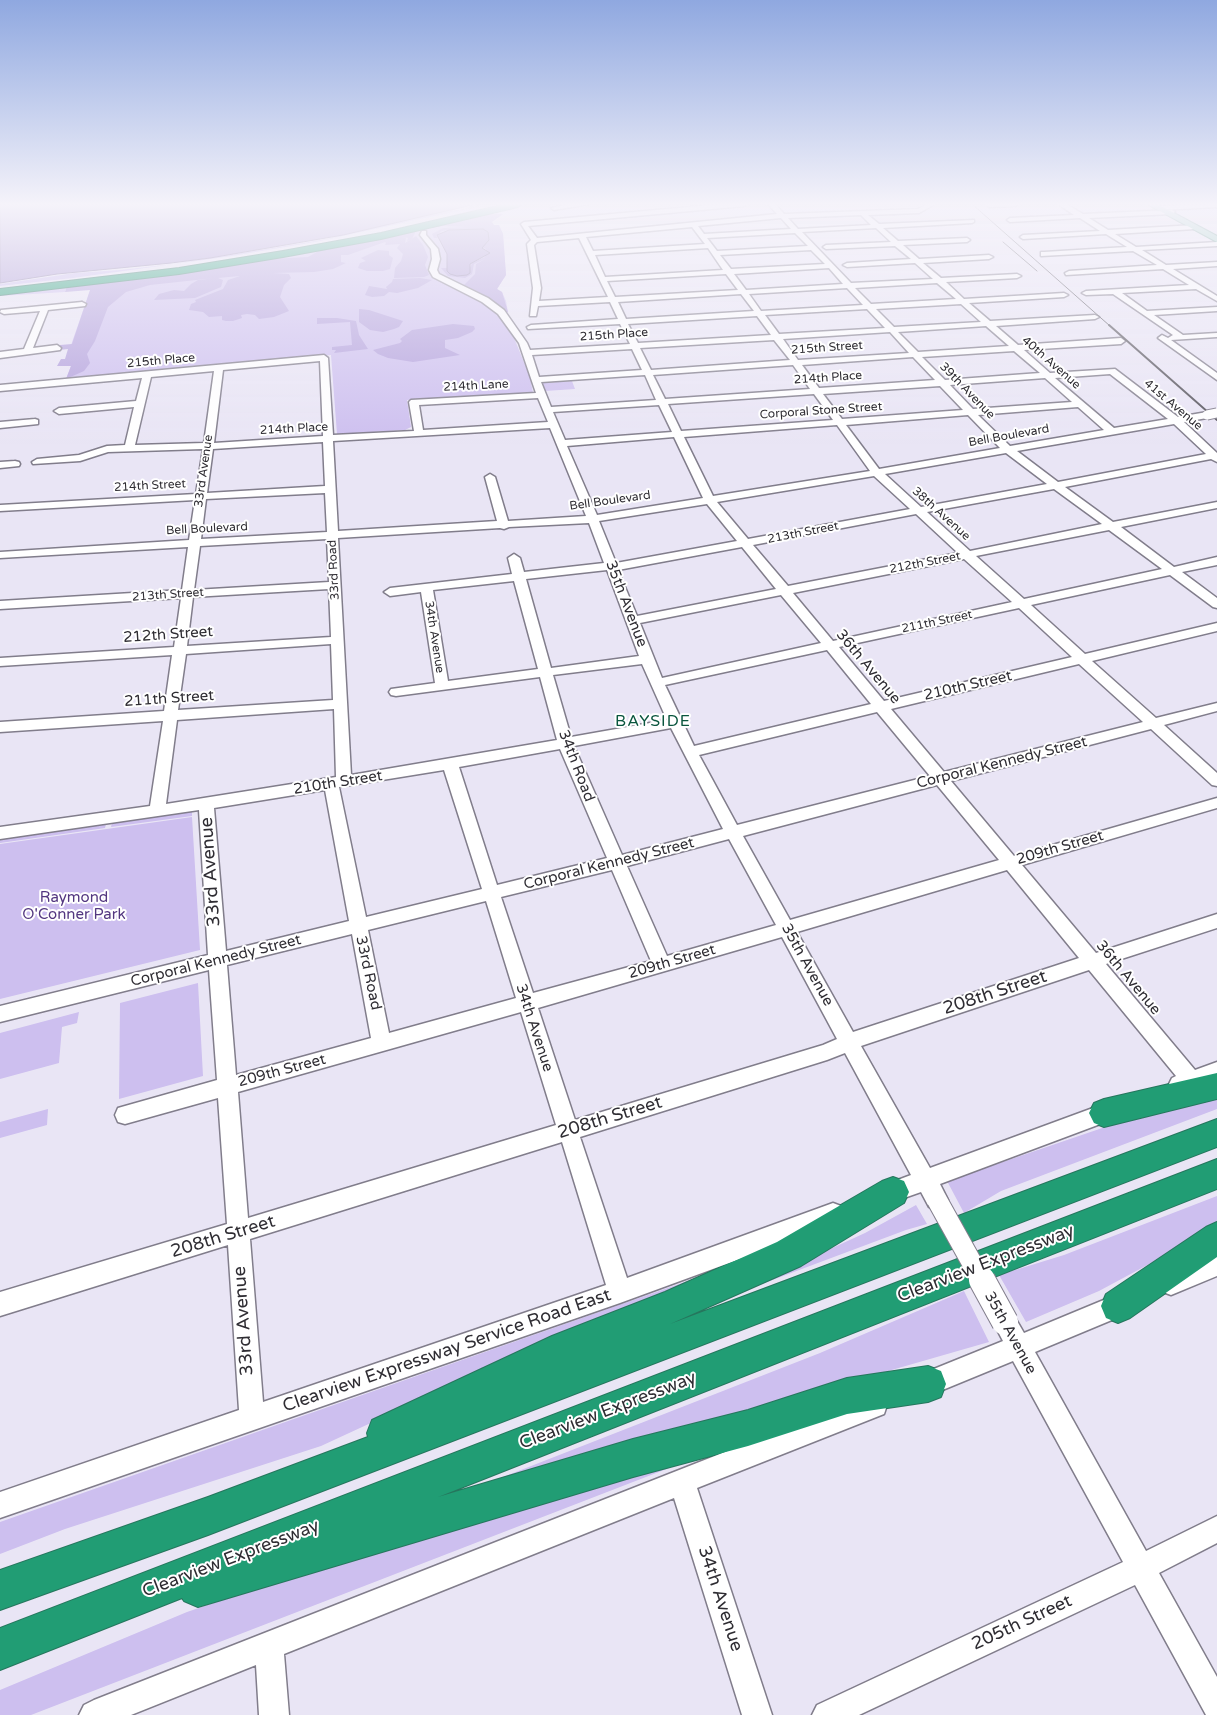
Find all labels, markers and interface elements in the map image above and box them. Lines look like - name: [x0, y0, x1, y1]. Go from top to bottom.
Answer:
- street label: 215th Place: [579, 325, 649, 345]
- street label: 40th Avenue: [1019, 334, 1083, 392]
- street label: 215th Street: [791, 338, 863, 358]
- street label: 215th Place: [126, 351, 196, 371]
- street label: 39th Avenue: [936, 360, 998, 422]
- street label: 214th Place: [793, 368, 863, 388]
- street label: 214th Lane: [443, 377, 509, 395]
- street label: 41st Avenue: [1141, 377, 1205, 433]
- street label: Corporal Stone Street: [759, 400, 883, 422]
- street label: 214th Place: [259, 420, 329, 438]
- street label: Bell Boulevard: [967, 422, 1051, 450]
- street label: 33rd Avenue: [192, 434, 216, 508]
- street label: 214th Street: [114, 477, 186, 495]
- street label: 38th Avenue: [909, 484, 973, 544]
- street label: Bell Boulevard: [569, 488, 651, 514]
- street label: 213th Street: [766, 519, 840, 547]
- street label: Bell Boulevard: [166, 520, 248, 538]
- street label: 33rd Road: [325, 539, 343, 601]
- street label: 212th Street: [888, 549, 962, 577]
- street label: 35th Avenue: [601, 558, 651, 650]
- street label: 213th Street: [132, 585, 204, 605]
- street label: 34th Avenue: [421, 600, 447, 674]
- street label: 211th Street: [900, 607, 974, 637]
- street label: 212th Street: [123, 623, 213, 647]
- street label: 36th Avenue: [832, 626, 904, 708]
- street label: 210th Street: [922, 667, 1014, 705]
- street label: 211th Street: [124, 687, 214, 711]
- district label: BAYSIDE: [614, 712, 692, 732]
- street label: 34th Road: [554, 728, 598, 804]
- street label: Corporal Kennedy Street: [915, 733, 1089, 793]
- street label: 210th Street: [292, 767, 384, 799]
- street label: 33rd Avenue: [196, 817, 226, 927]
- street label: 209th Street: [1014, 827, 1106, 869]
- street label: Corporal Kennedy Street: [522, 834, 696, 894]
- park label: Raymond O'Conner Park: [22, 889, 126, 924]
- street label: 35th Avenue: [777, 921, 837, 1009]
- street label: Corporal Kennedy Street: [129, 931, 303, 991]
- street label: 33rd Road: [351, 934, 385, 1012]
- street label: 36th Avenue: [1092, 937, 1164, 1019]
- street label: 209th Street: [626, 941, 718, 983]
- street label: 208th Street: [940, 966, 1050, 1020]
- street label: 34th Avenue: [511, 982, 557, 1074]
- street label: 209th Street: [236, 1051, 328, 1091]
- street label: 208th Street: [555, 1092, 665, 1144]
- street label: 208th Street: [168, 1211, 278, 1263]
- street label: Clearview Expressway: [895, 1220, 1077, 1308]
- street label: 33rd Avenue: [229, 1266, 259, 1376]
- street label: Clearview Expressway Service Road East: [280, 1285, 614, 1417]
- street label: 35th Avenue: [980, 1289, 1040, 1377]
- street label: Clearview Expressway: [517, 1367, 699, 1455]
- street label: Clearview Expressway: [140, 1515, 322, 1603]
- street label: 34th Avenue: [693, 1544, 747, 1654]
- street label: 205th Street: [969, 1590, 1075, 1656]

